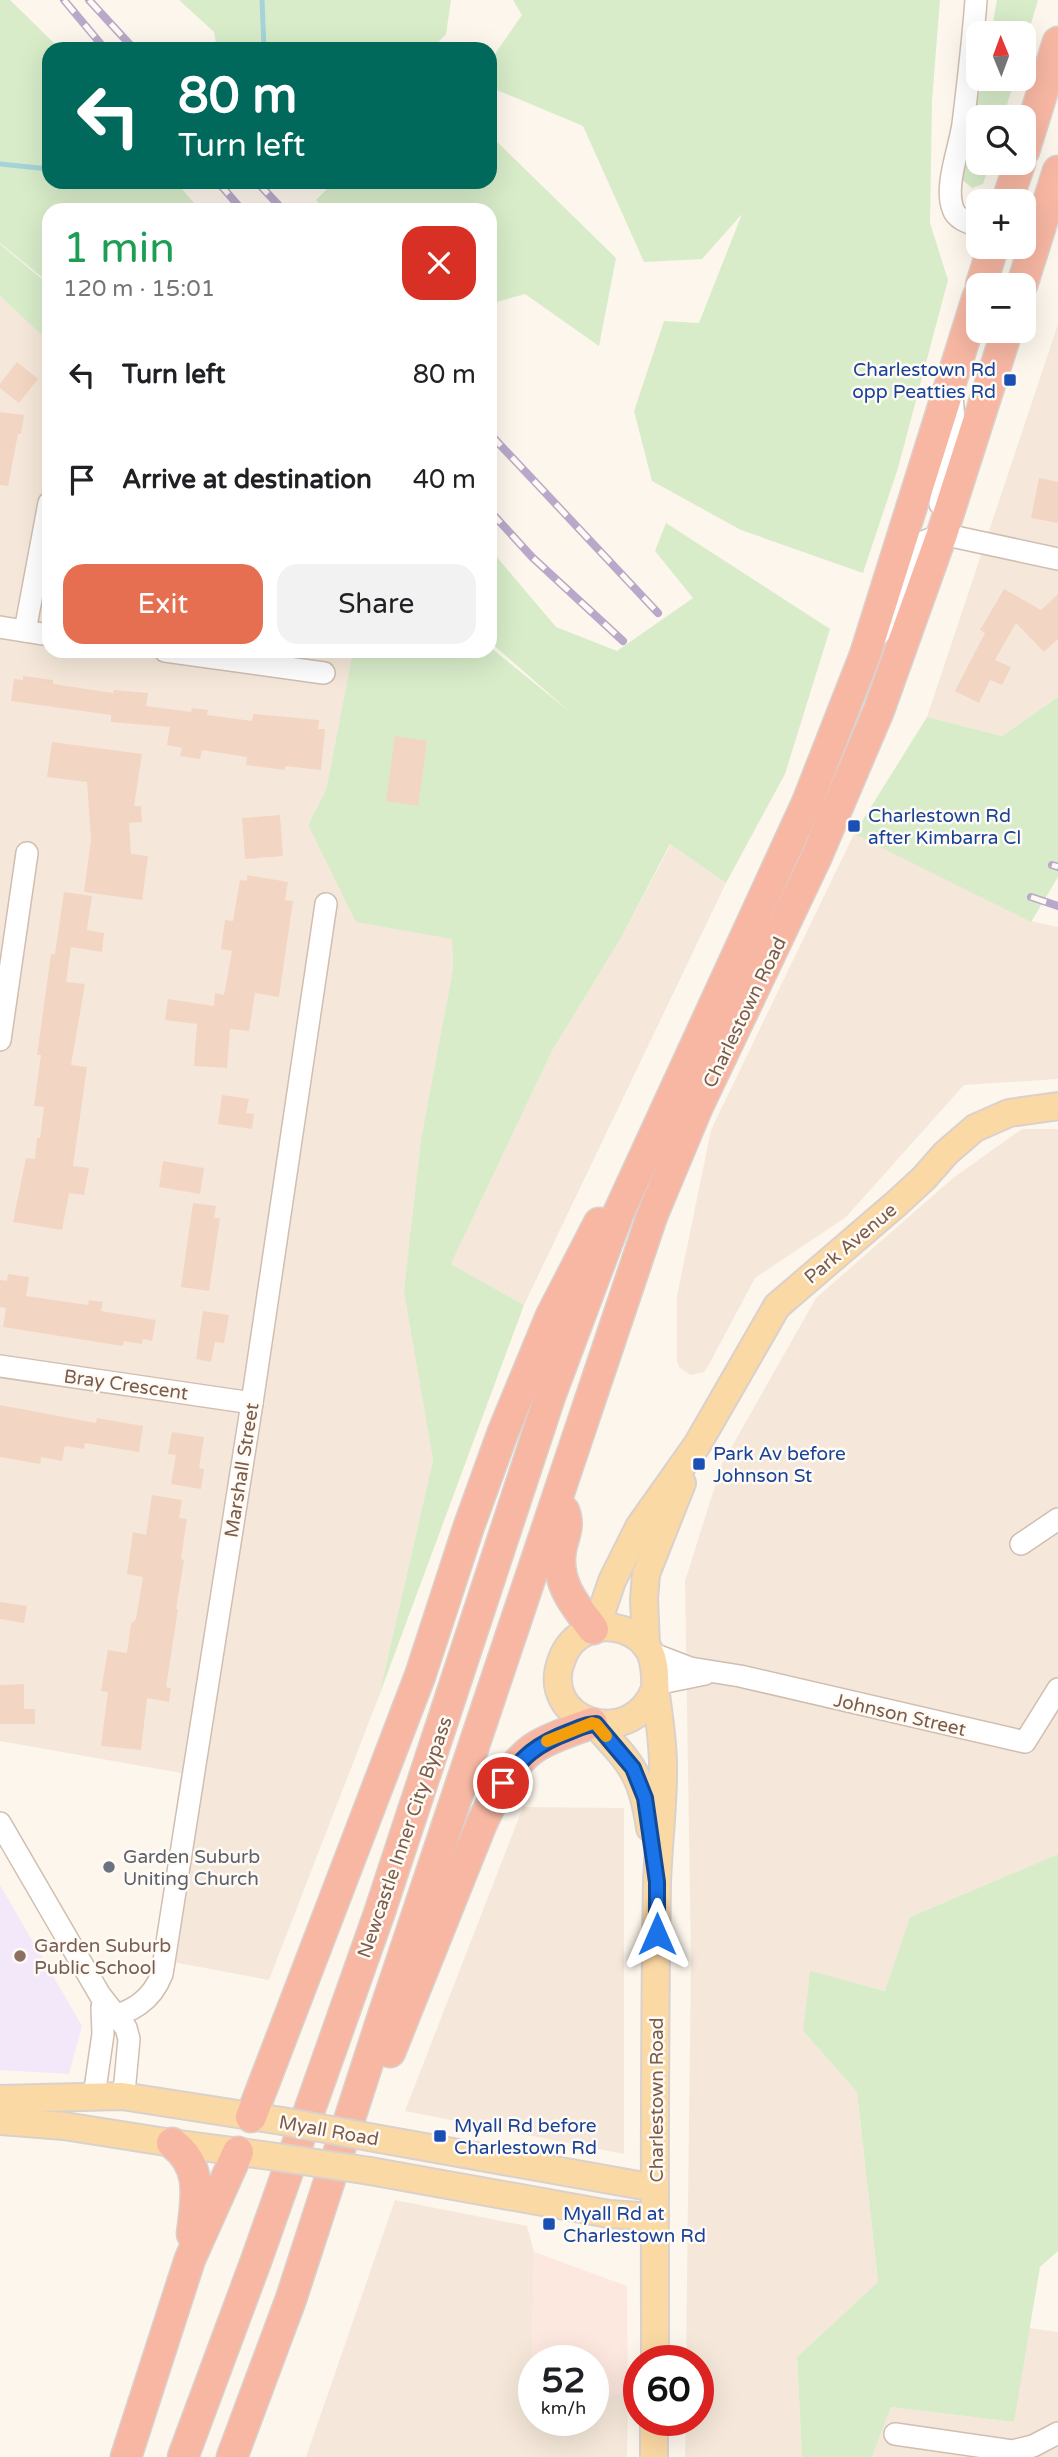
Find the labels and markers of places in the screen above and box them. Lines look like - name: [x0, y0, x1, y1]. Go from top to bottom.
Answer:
- place label: Charlestown Rd opp Peatties Rd: [852, 359, 996, 403]
- marker: Charlestown Rd opp Peatties Rd: [1002, 372, 1018, 388]
- place label: Charlestown Rd after Kimbarra Cl: [868, 805, 1021, 849]
- marker: Charlestown Rd after Kimbarra Cl: [846, 818, 862, 834]
- place label: Park Av before Johnson St: [713, 1443, 846, 1487]
- marker: Park Av before Johnson St: [691, 1456, 707, 1472]
- pin: [473, 1753, 533, 1813]
- place label: Garden Suburb Uniting Church: [123, 1846, 260, 1890]
- marker: Garden Suburb Uniting Church: [101, 1859, 117, 1875]
- place label: Garden Suburb Public School: [34, 1935, 171, 1979]
- marker: Garden Suburb Public School: [12, 1948, 28, 1964]
- place label: Myall Rd before Charlestown Rd: [454, 2115, 597, 2159]
- marker: Myall Rd before Charlestown Rd: [432, 2128, 448, 2144]
- place label: Myall Rd at Charlestown Rd: [563, 2203, 706, 2247]
- marker: Myall Rd at Charlestown Rd: [541, 2216, 557, 2232]

